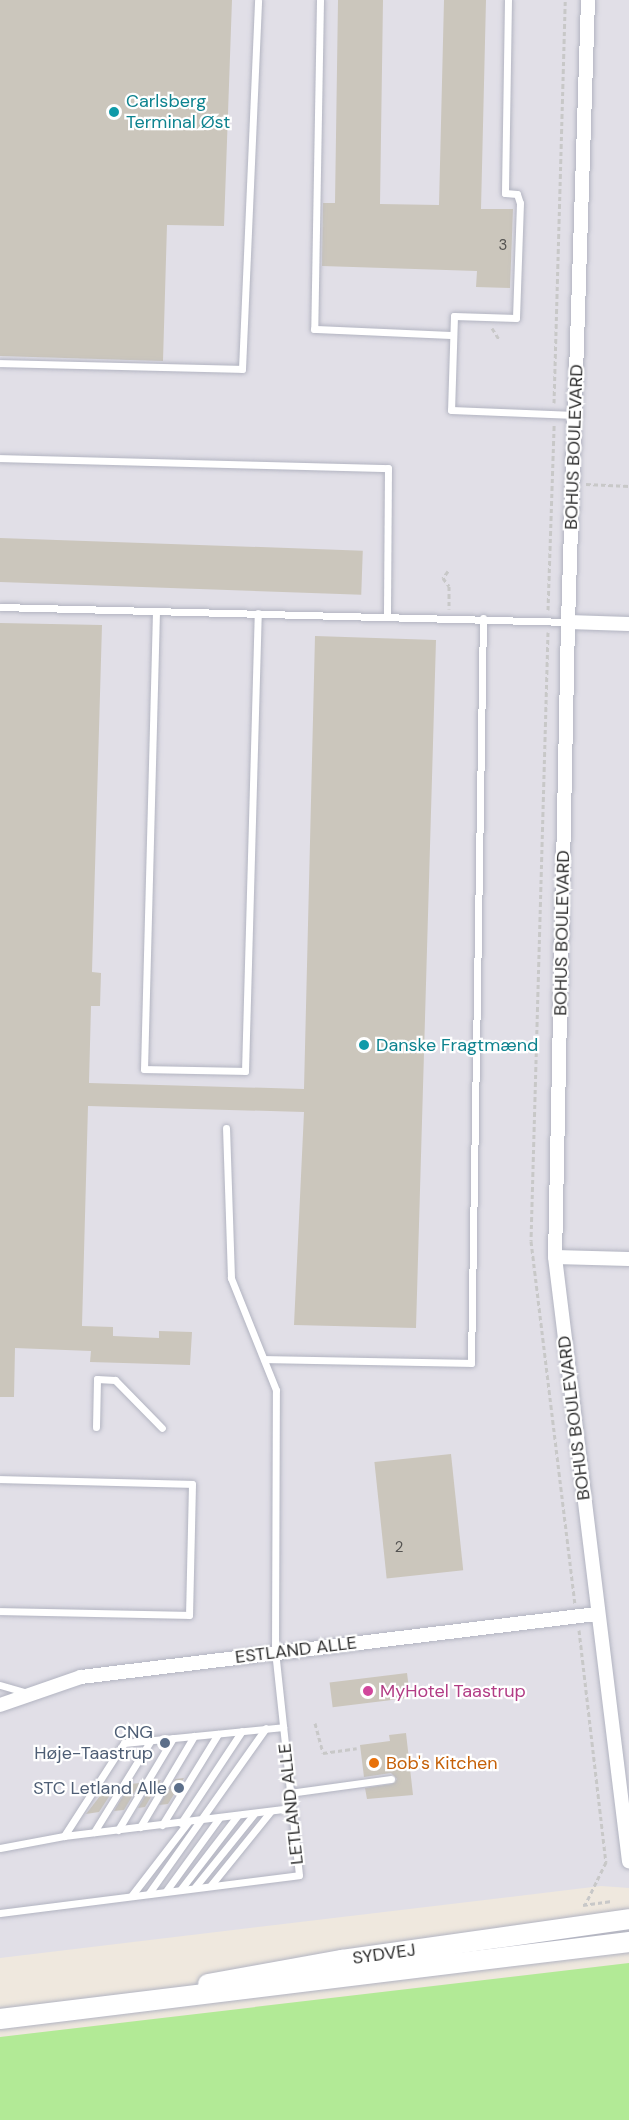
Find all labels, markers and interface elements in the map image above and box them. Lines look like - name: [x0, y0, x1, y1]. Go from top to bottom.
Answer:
- place label: Carlsberg Terminal Øst: [126, 91, 230, 134]
- marker: Carlsberg Terminal Øst: [107, 105, 121, 119]
- house number: 3: [499, 237, 507, 255]
- street label: BOHUS BOULEVARD: [560, 364, 588, 530]
- street label: BOHUS BOULEVARD: [550, 850, 574, 1016]
- place label: Danske Fragtmænd: [376, 1034, 538, 1056]
- marker: Danske Fragtmænd: [357, 1038, 371, 1052]
- street label: BOHUS BOULEVARD: [553, 1334, 595, 1502]
- house number: 2: [395, 1539, 403, 1557]
- street label: ESTLAND ALLE: [234, 1632, 358, 1668]
- place label: MyHotel Taastrup: [380, 1680, 526, 1702]
- marker: MyHotel Taastrup: [361, 1684, 375, 1698]
- place label: CNG Høje-Taastrup: [34, 1722, 153, 1764]
- marker: CNG Høje-Taastrup: [158, 1736, 172, 1750]
- street label: LETLAND ALLE: [274, 1742, 308, 1866]
- place label: Bob's Kitchen: [386, 1752, 498, 1774]
- marker: Bob's Kitchen: [367, 1756, 381, 1770]
- place label: STC Letland Alle: [33, 1777, 167, 1799]
- marker: STC Letland Alle: [172, 1781, 186, 1795]
- street label: SYDVEJ: [351, 1939, 417, 1969]

